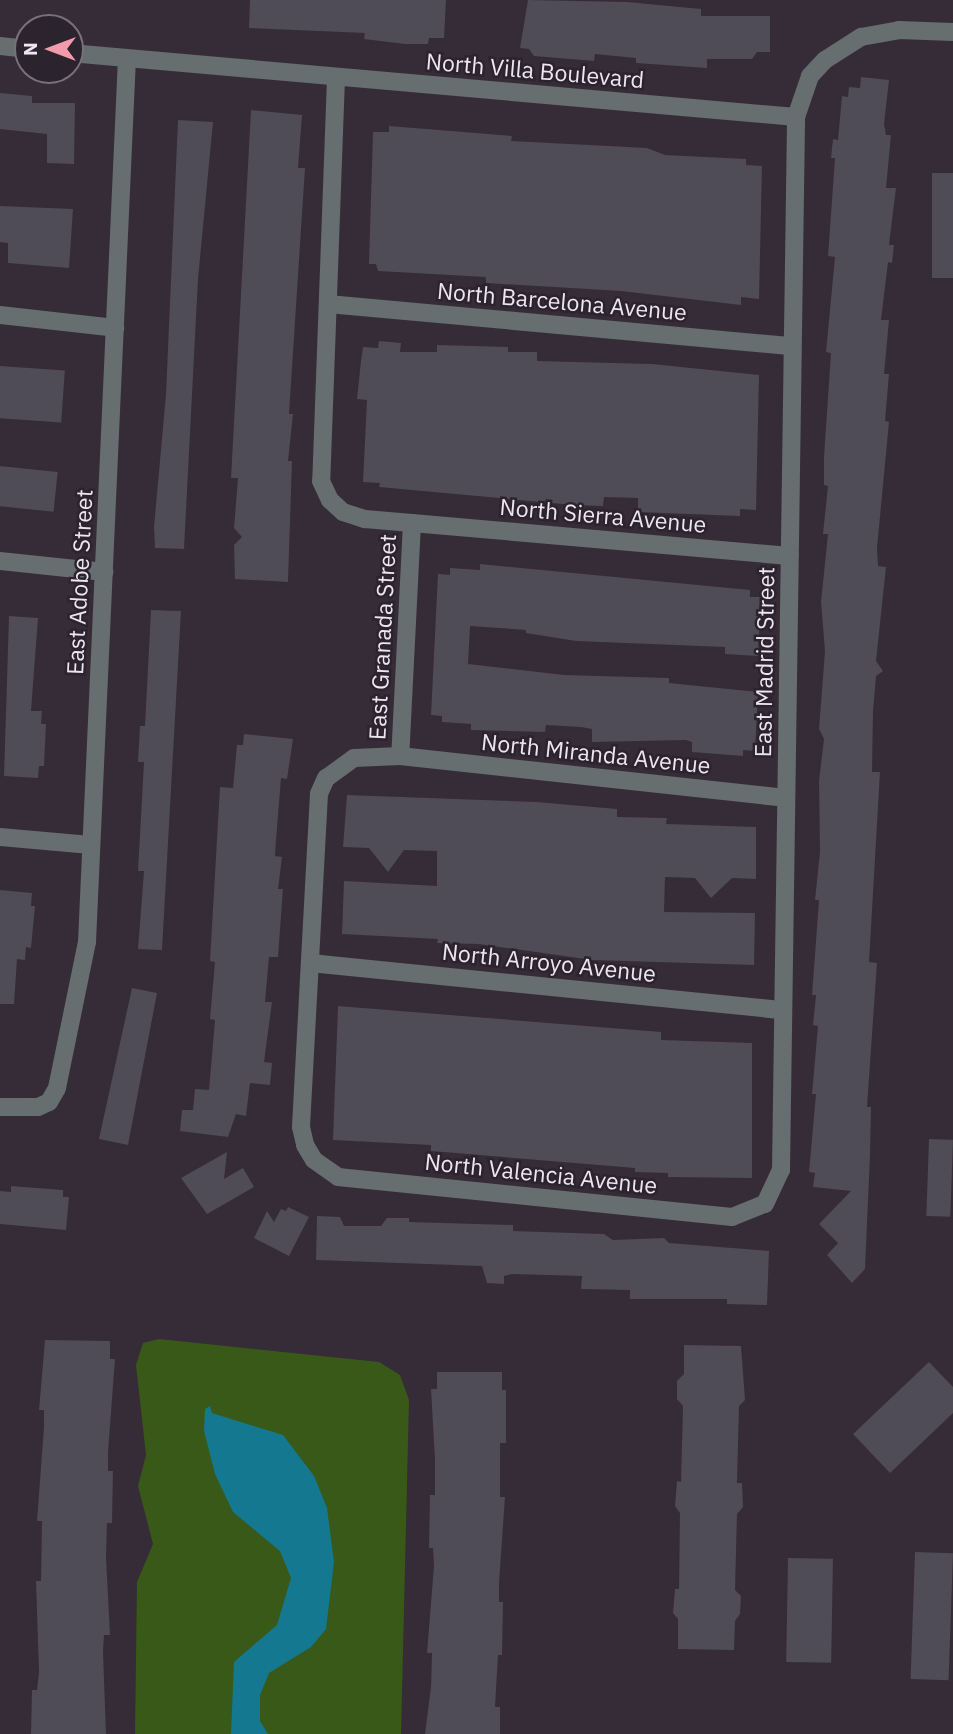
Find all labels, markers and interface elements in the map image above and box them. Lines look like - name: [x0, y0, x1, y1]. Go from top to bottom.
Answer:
- north arrow: [14, 14, 84, 84]
- text: N: [18, 42, 42, 56]
- street label: North Villa Boulevard: [425, 47, 645, 93]
- street label: North Barcelona Avenue: [436, 276, 688, 326]
- street label: East Adobe Street: [60, 489, 98, 675]
- street label: North Sierra Avenue: [499, 492, 707, 538]
- street label: East Granada Street: [363, 533, 401, 741]
- street label: East Madrid Street: [749, 566, 779, 758]
- street label: North Miranda Avenue: [480, 727, 712, 779]
- street label: North Arroyo Avenue: [441, 937, 657, 987]
- street label: North Valencia Avenue: [423, 1147, 659, 1199]

